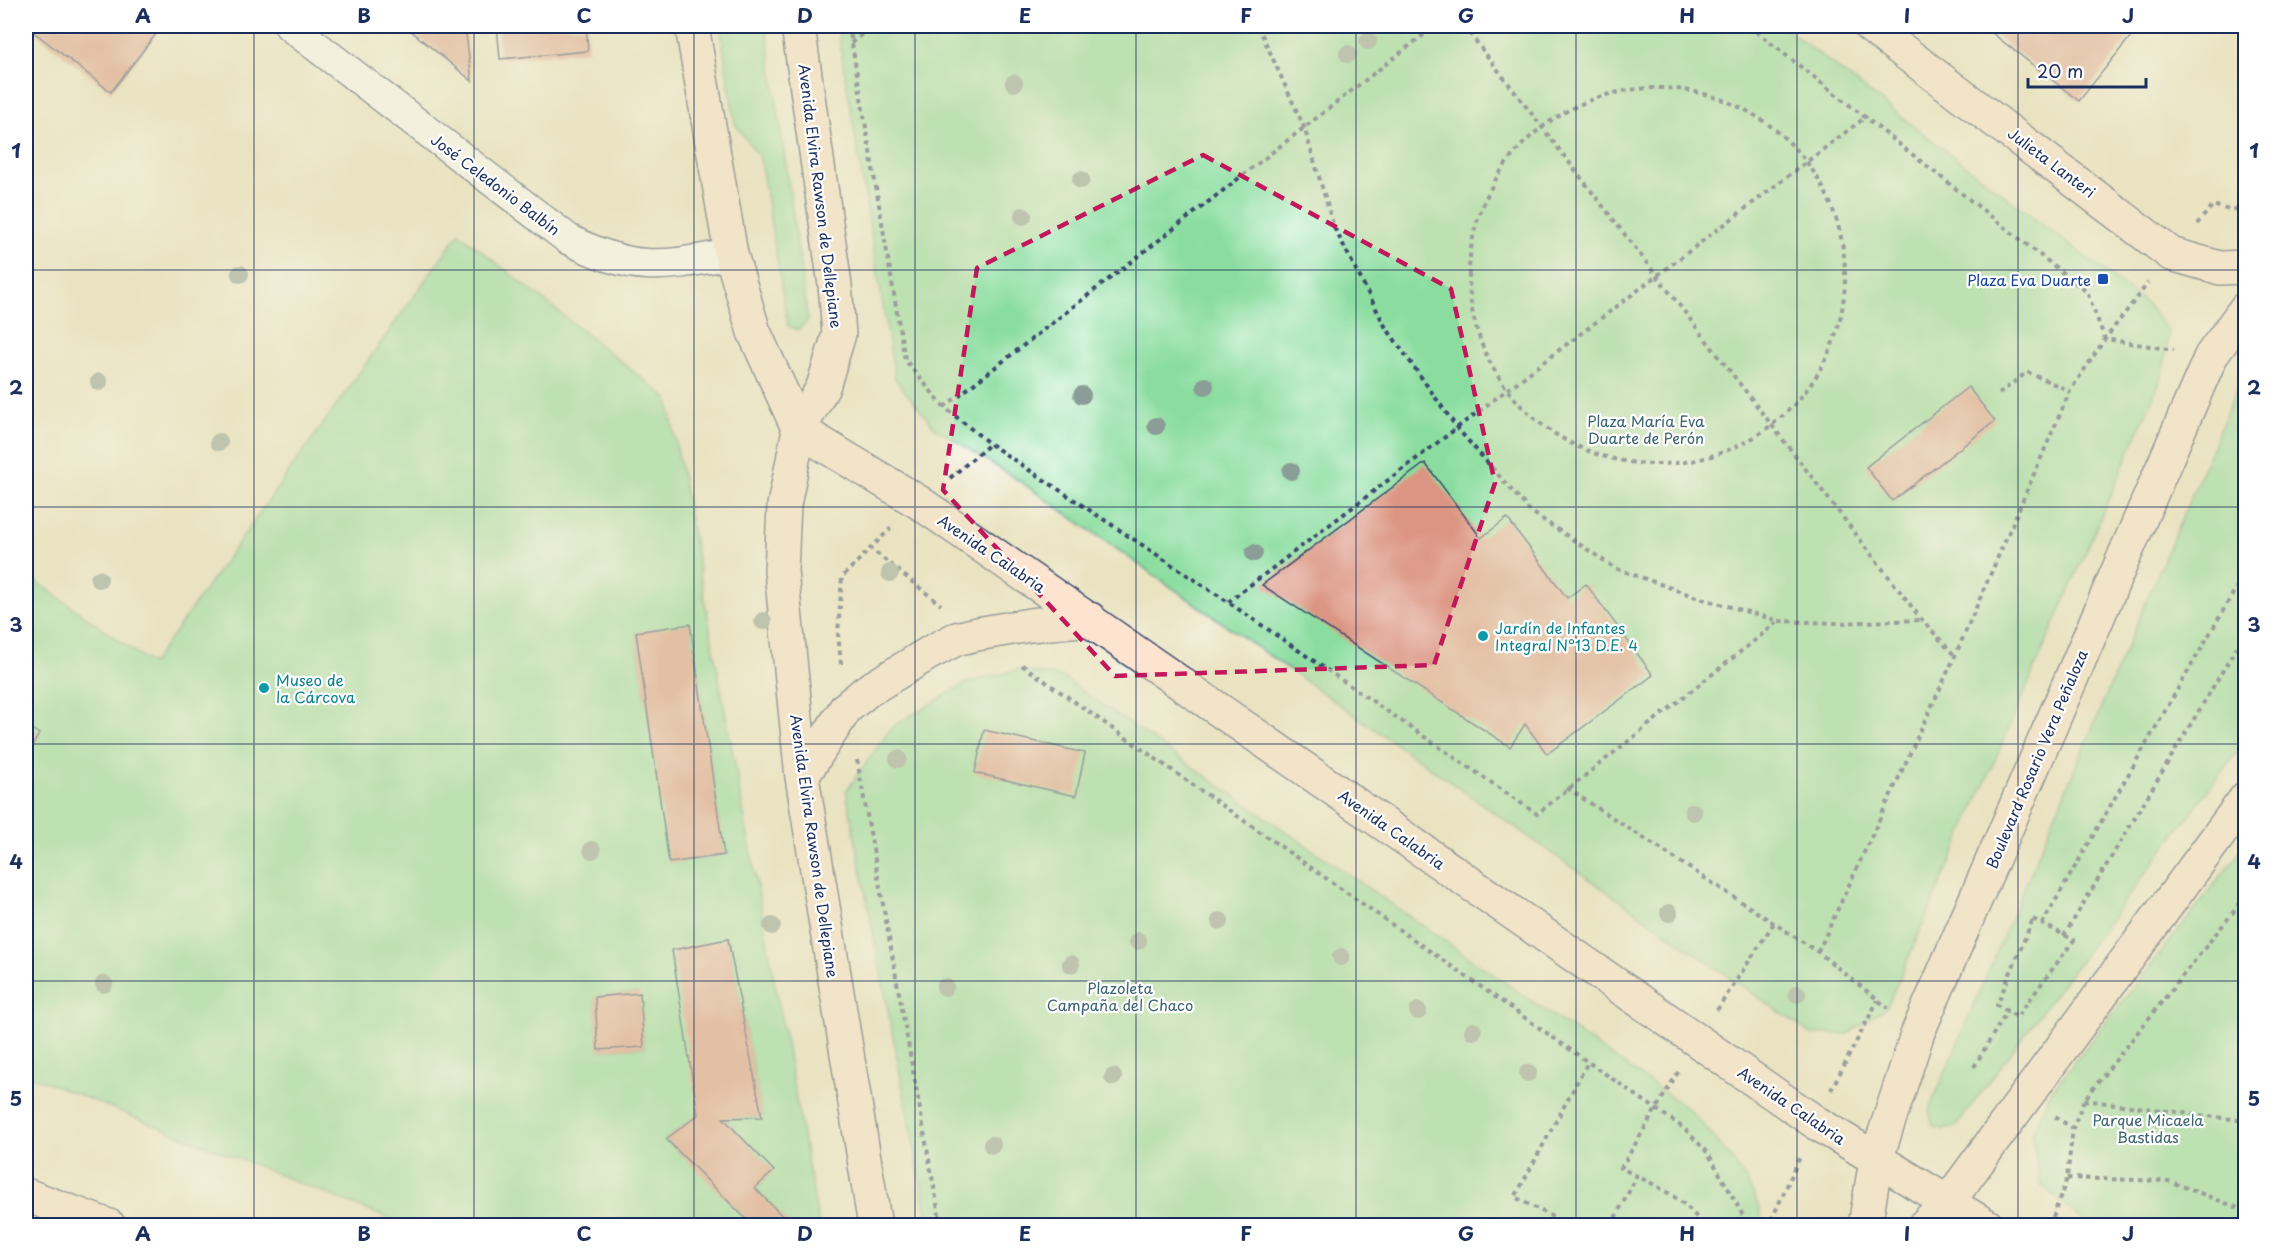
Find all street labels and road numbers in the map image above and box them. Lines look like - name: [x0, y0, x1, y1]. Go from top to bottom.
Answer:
- street label: Avenida Elvira Rawson de Dellepiane: [793, 63, 849, 329]
- street label: Julieta Lanteri: [2003, 121, 2101, 203]
- street label: José Celedonio Balbín: [427, 128, 565, 240]
- street label: Avenida Calabria: [934, 508, 1051, 598]
- street label: Boulevard Rosario Vera Peñaloza: [1979, 646, 2093, 872]
- street label: Avenida Elvira Rawson de Dellepiane: [785, 713, 845, 979]
- street label: Avenida Calabria: [1334, 784, 1450, 875]
- street label: Avenida Calabria: [1734, 1060, 1851, 1150]

